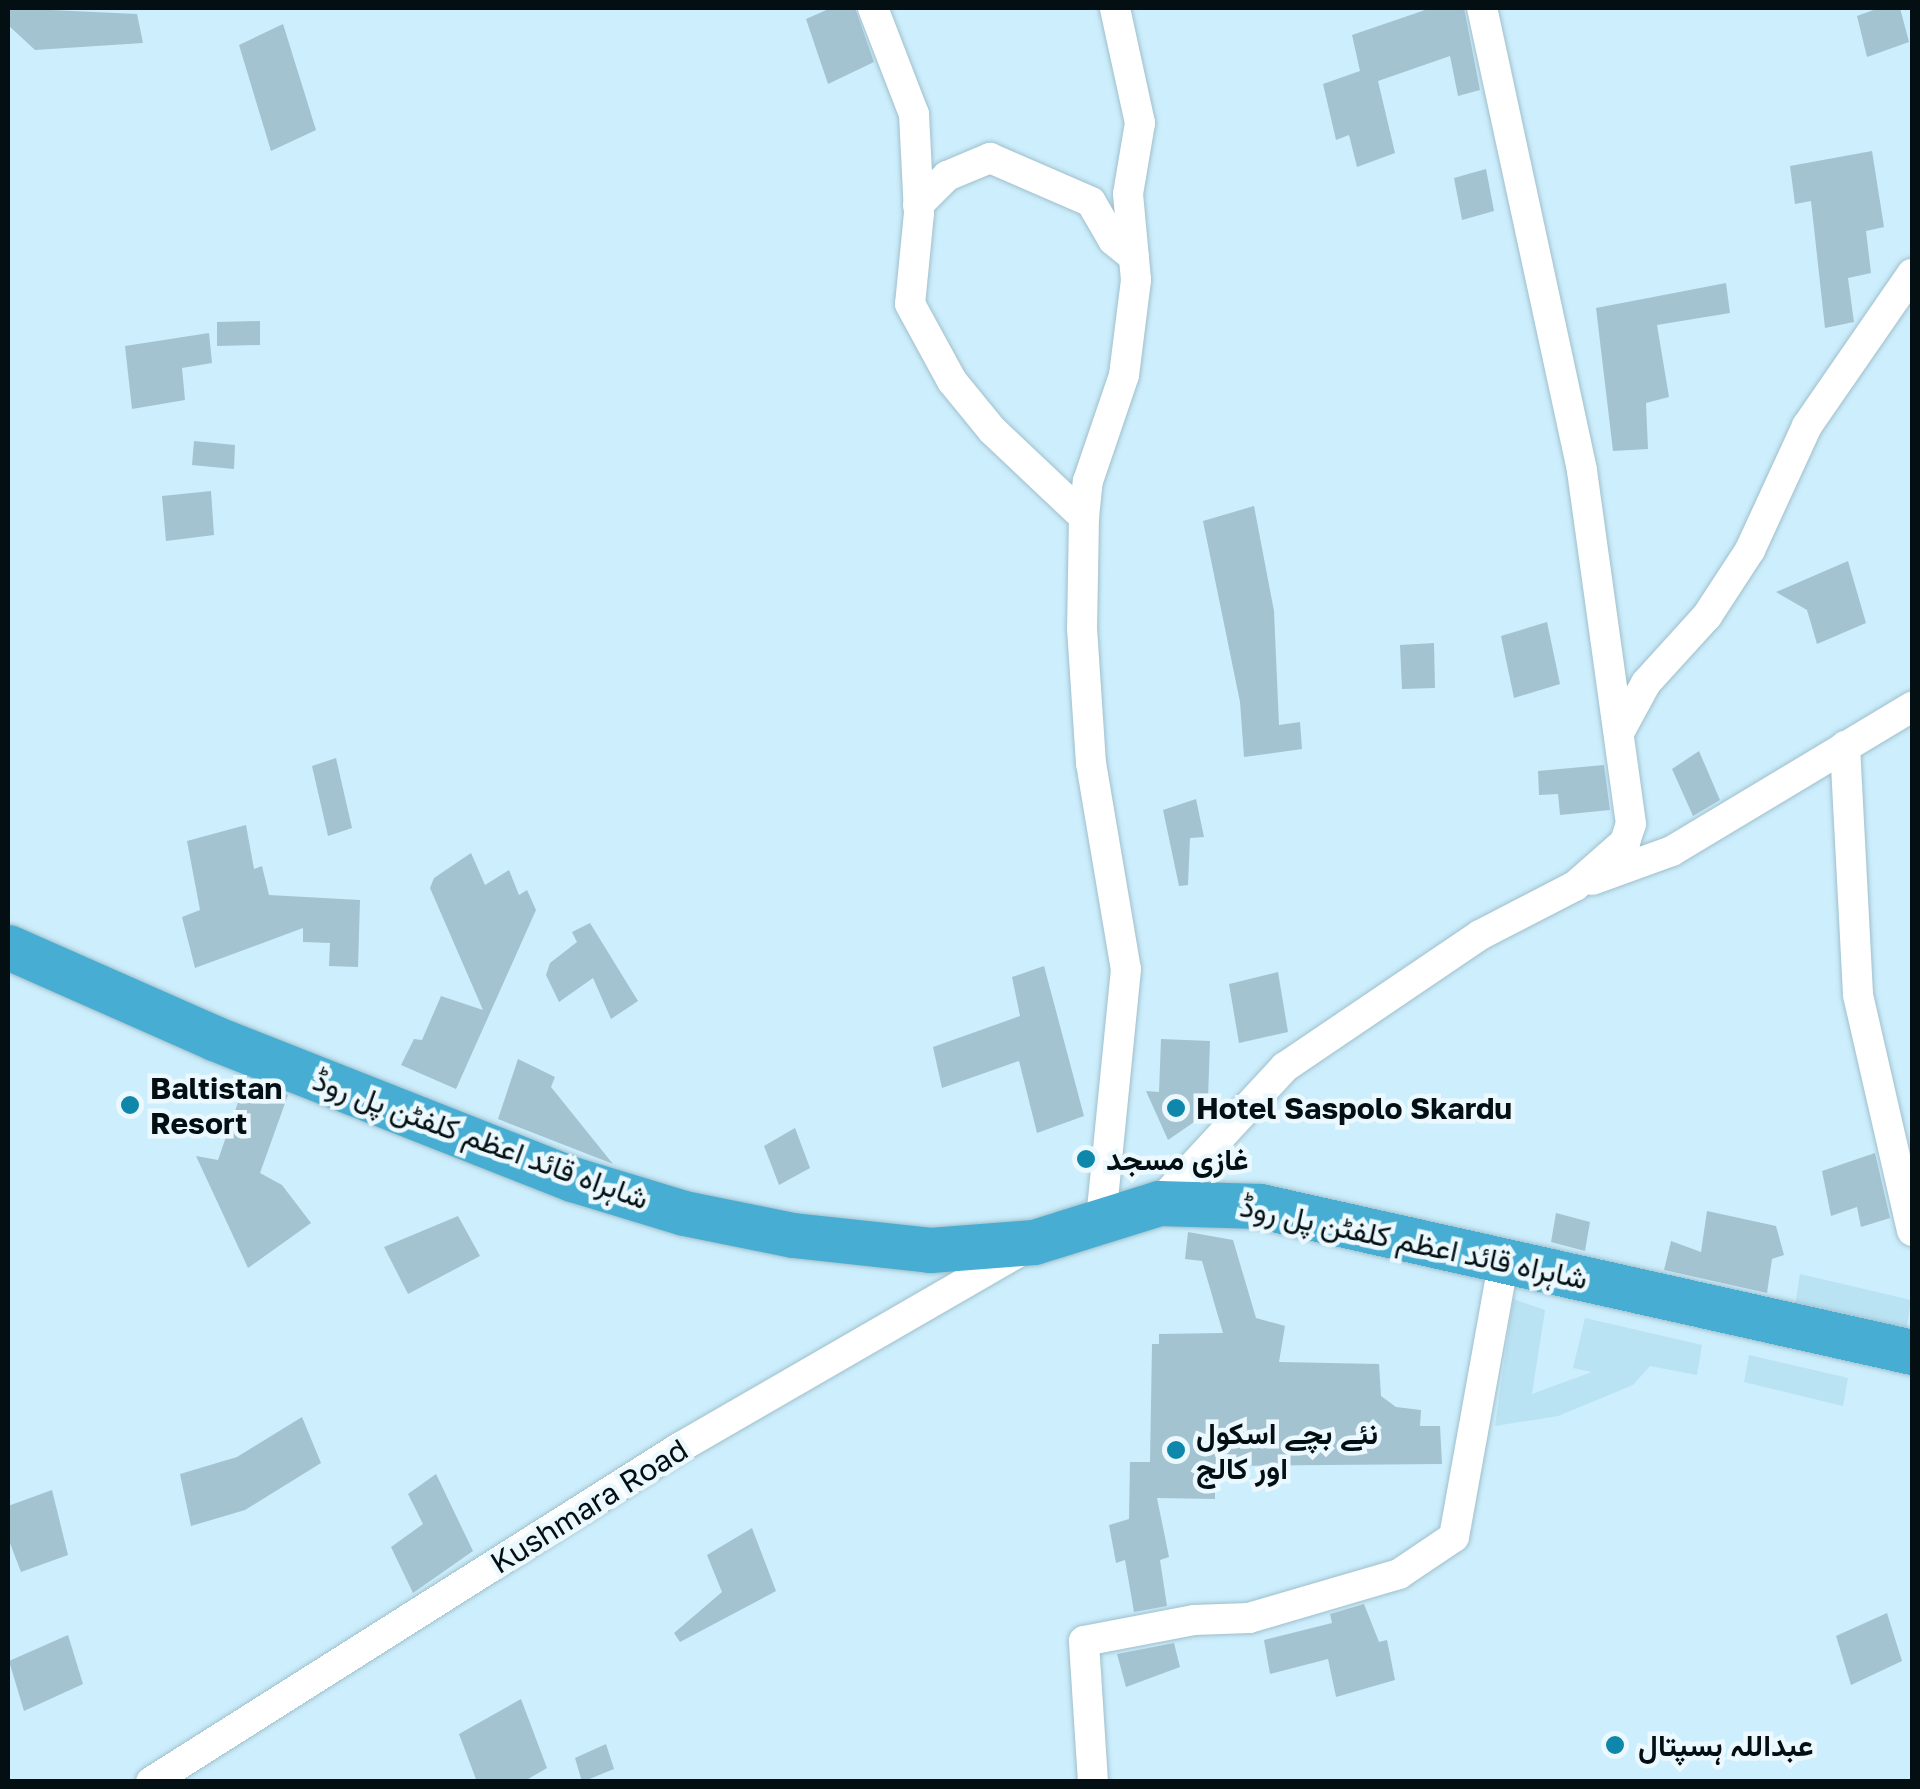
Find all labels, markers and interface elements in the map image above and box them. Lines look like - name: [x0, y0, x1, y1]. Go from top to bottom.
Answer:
- street label: شاہراہ قائد اعظم کلفٹن پل روڈ: [308, 1062, 654, 1216]
- place label: Baltistan Resort: [150, 1070, 282, 1140]
- place label: Hotel Saspolo Skardu: [1196, 1090, 1512, 1126]
- marker: Baltistan Resort: [119, 1094, 141, 1116]
- marker: Hotel Saspolo Skardu: [1165, 1097, 1187, 1119]
- place label: غازی مسجد: [1106, 1141, 1249, 1177]
- marker: غازی مسجد: [1075, 1148, 1097, 1170]
- street label: شاہراہ قائد اعظم کلفٹن پل روڈ: [1237, 1188, 1591, 1296]
- place label: نئے بچے اسکول اور کالج: [1196, 1415, 1378, 1486]
- street label: Kushmara Road: [484, 1431, 694, 1581]
- marker: نئے بچے اسکول اور کالج: [1165, 1439, 1187, 1461]
- place label: عبداللہ ہسپتال: [1638, 1727, 1814, 1763]
- marker: عبداللہ ہسپتال: [1602, 1732, 1628, 1758]

